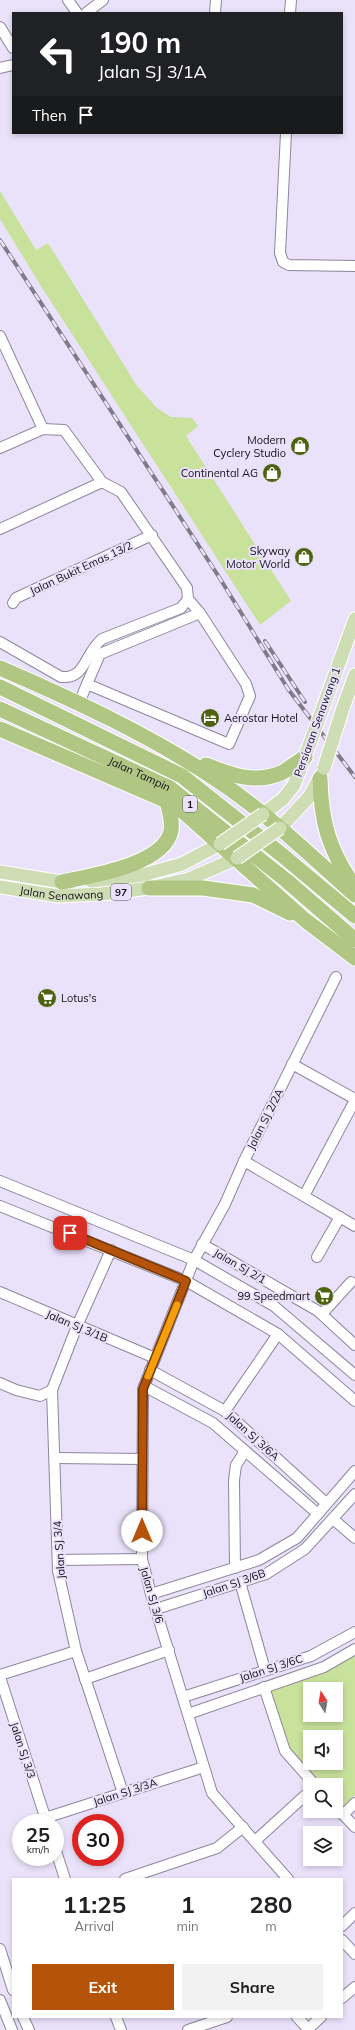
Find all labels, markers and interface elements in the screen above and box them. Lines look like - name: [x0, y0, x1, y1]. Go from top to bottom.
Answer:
- text: 190 m: [98, 25, 181, 60]
- icon: left: [32, 28, 84, 80]
- text: Jalan SJ 3/1A: [98, 60, 207, 83]
- icon: arrive: [75, 104, 97, 126]
- text: Then: [32, 106, 67, 125]
- place label: Modern Cyclery Studio: [213, 433, 286, 460]
- shop icon: Modern Cyclery Studio: [289, 435, 311, 457]
- shop icon: Continental AG: [261, 462, 283, 484]
- place label: Continental AG: [181, 466, 258, 480]
- street label: Jalan Bukit Emas 13/2: [27, 538, 135, 598]
- place label: Skyway Motor World: [226, 544, 290, 571]
- shop icon: Skyway Motor World: [293, 546, 315, 568]
- street label: Persiaran Senawang 1: [291, 665, 343, 779]
- hotel icon: Aerostar Hotel: [199, 707, 221, 729]
- place label: Aerostar Hotel: [224, 711, 298, 725]
- street label: Jalan Tampin: [107, 754, 173, 794]
- road number: 1: [183, 796, 197, 812]
- street label: Jalan Senawang: [19, 883, 103, 903]
- road number: 97: [111, 884, 131, 900]
- supermarket icon: Lotus's: [36, 987, 58, 1009]
- place label: Lotus's: [61, 991, 97, 1005]
- street label: Jalan SJ 2/2A: [244, 1086, 286, 1152]
- pin: [53, 1216, 87, 1250]
- icon: arrive: [59, 1222, 81, 1244]
- street label: Jalan SJ 2/1: [211, 1245, 269, 1287]
- supermarket icon: 99 Speedmart: [313, 1285, 335, 1307]
- place label: 99 Speedmart: [238, 1289, 310, 1303]
- street label: Jalan SJ 3/1B: [44, 1307, 110, 1345]
- street label: Jalan SJ 3/6A: [224, 1409, 282, 1463]
- position arrow: [121, 1510, 163, 1552]
- street label: Jalan SJ 3/4: [50, 1520, 68, 1580]
- street label: Jalan SJ 3/6: [137, 1565, 167, 1625]
- street label: Jalan SJ 3/6B: [201, 1566, 267, 1600]
- street label: Jalan SJ 3/6C: [238, 1651, 304, 1685]
- north arrow: [303, 1682, 343, 1722]
- map controls: [303, 1682, 343, 1866]
- street label: Jalan SJ 3/3: [7, 1720, 39, 1780]
- button: sound: [303, 1730, 343, 1770]
- street label: Jalan SJ 3/3A: [91, 1775, 159, 1809]
- button: search: [303, 1778, 343, 1818]
- speed limit sign: 30: [72, 1814, 124, 1866]
- text: 25: [26, 1822, 50, 1847]
- button: layers: [303, 1826, 343, 1866]
- text: km/h: [27, 1843, 49, 1856]
- text: 11:25: [63, 1889, 126, 1919]
- text: 1: [180, 1889, 195, 1919]
- text: 280: [249, 1889, 292, 1919]
- text: Arrival: [74, 1918, 114, 1934]
- text: min: [177, 1918, 199, 1934]
- text: m: [265, 1918, 277, 1934]
- button: Exit: [32, 1964, 174, 2010]
- button: Share: [182, 1964, 323, 2010]

